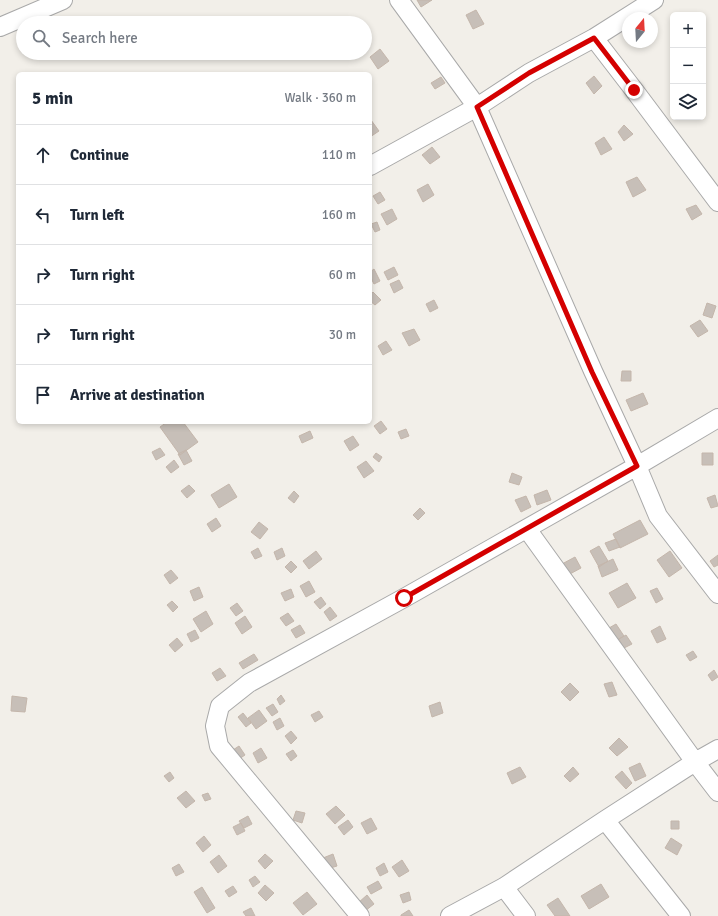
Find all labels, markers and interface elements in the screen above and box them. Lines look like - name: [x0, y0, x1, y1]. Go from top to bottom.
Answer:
- north arrow: [622, 12, 658, 48]
- map controls: [670, 12, 706, 120]
- button: +: [670, 12, 706, 48]
- search box: [16, 16, 372, 60]
- icon: search: [30, 27, 52, 49]
- text: Search here: [62, 29, 138, 47]
- button: −: [670, 48, 706, 84]
- route end: [625, 81, 643, 99]
- button: layers: [670, 84, 706, 120]
- text: 5 min: [32, 88, 73, 109]
- text: Walk · 360 m: [285, 90, 356, 106]
- icon: ahead: [32, 144, 54, 166]
- text: Continue: [70, 146, 129, 164]
- text: 110 m: [322, 147, 356, 163]
- icon: left: [32, 204, 54, 226]
- text: Turn left: [70, 206, 124, 224]
- text: 160 m: [322, 207, 356, 223]
- icon: right: [32, 264, 54, 286]
- text: Turn right: [70, 266, 135, 284]
- text: 60 m: [329, 267, 356, 283]
- icon: right: [32, 324, 54, 346]
- text: Turn right: [70, 326, 135, 344]
- text: 30 m: [329, 327, 356, 343]
- icon: arrive: [32, 384, 54, 406]
- text: Arrive at destination: [70, 386, 205, 404]
- route start: [395, 589, 413, 607]

